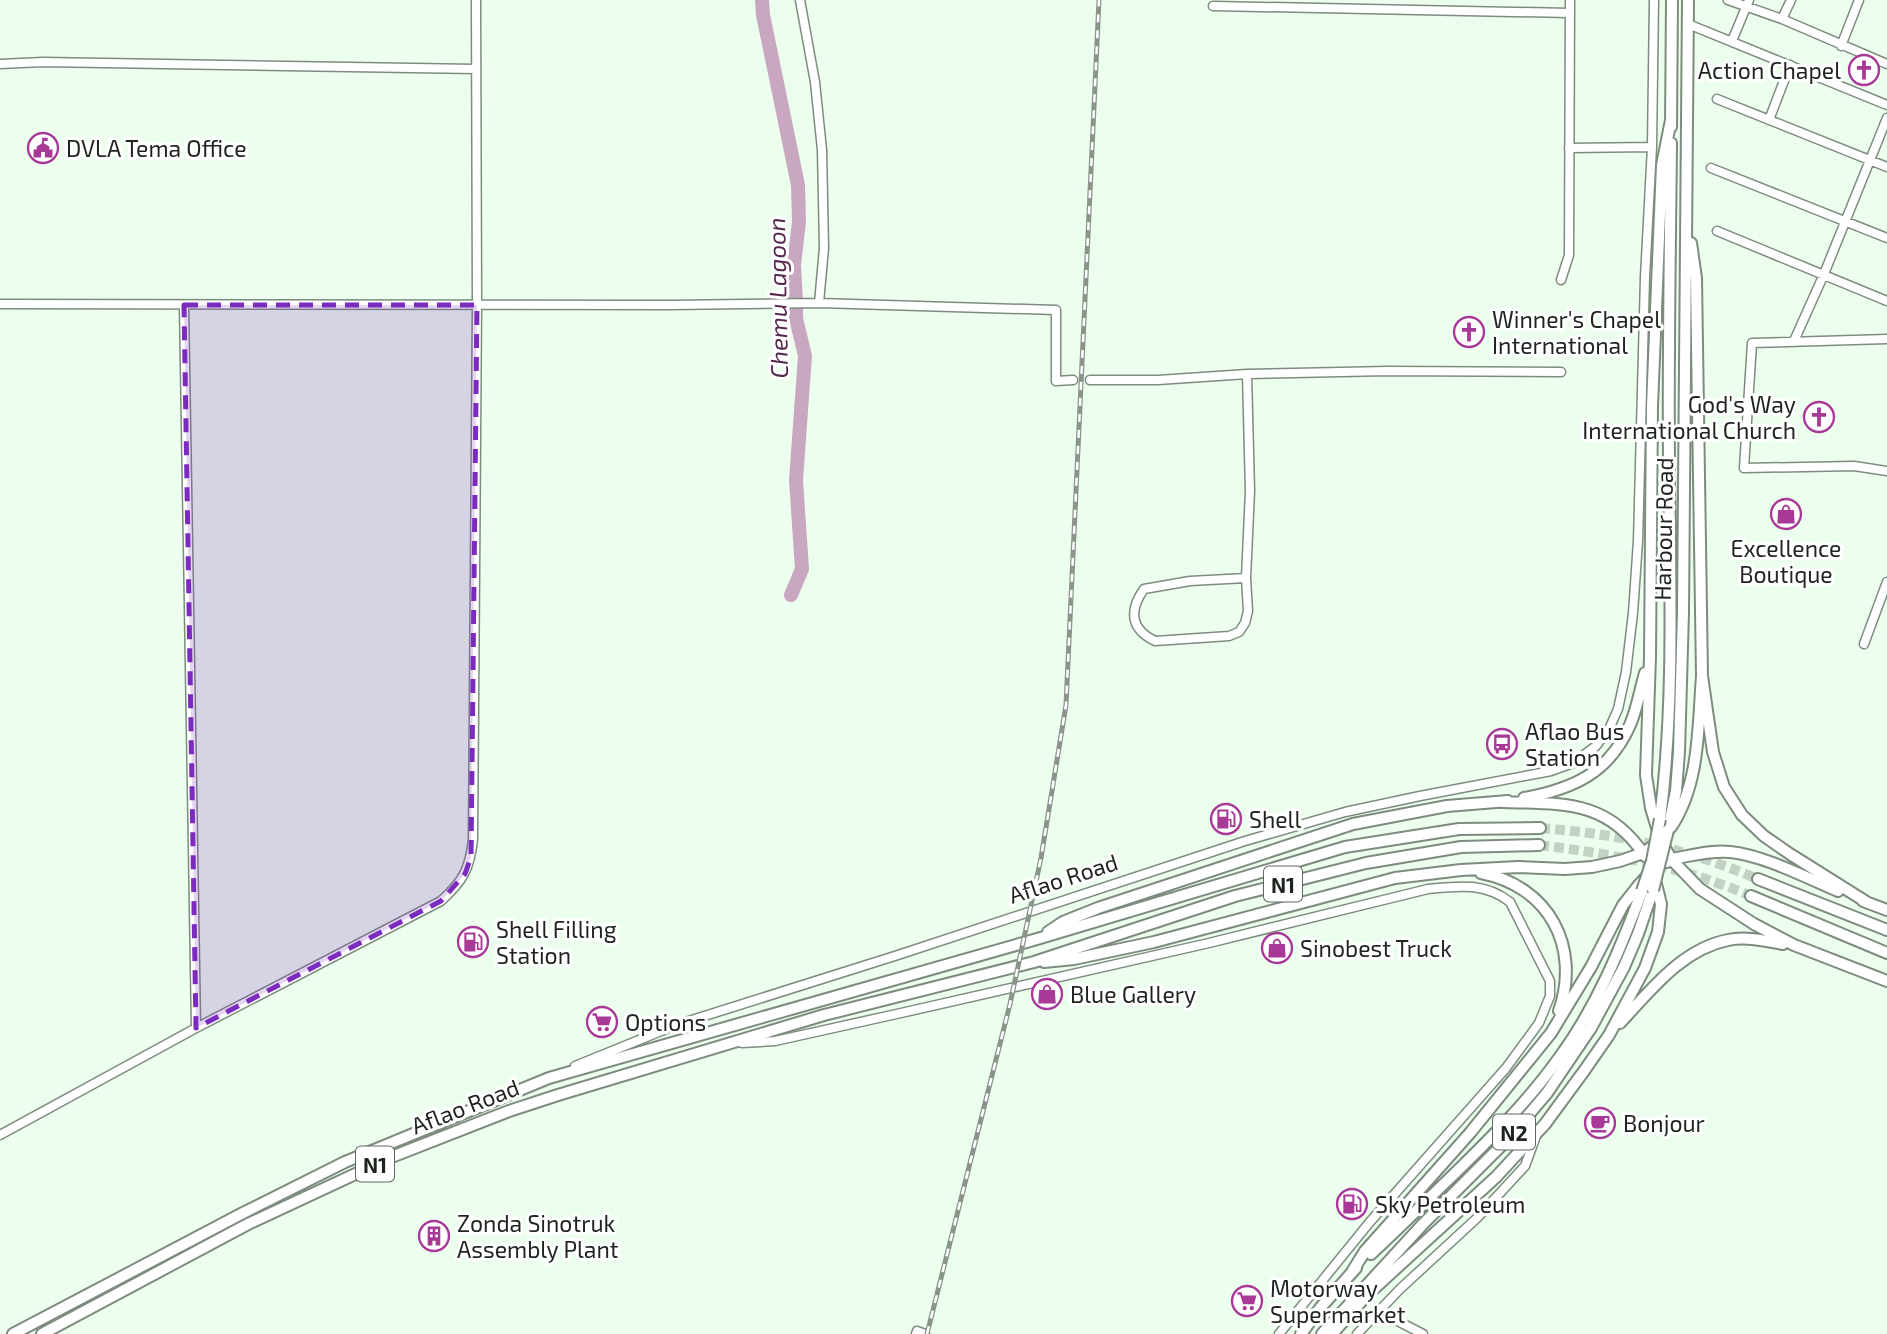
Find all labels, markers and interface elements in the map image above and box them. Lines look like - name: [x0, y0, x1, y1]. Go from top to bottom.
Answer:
- church icon: Action Chapel: [1847, 53, 1881, 87]
- place label: Action Chapel: [1698, 56, 1841, 84]
- public building icon: DVLA Tema Office: [26, 131, 60, 165]
- place label: DVLA Tema Office: [66, 134, 246, 162]
- water label: Chemu Lagoon: [761, 217, 793, 379]
- place label: Winner's Chapel International: [1492, 305, 1661, 359]
- church icon: Winner's Chapel International: [1452, 315, 1486, 349]
- place label: God's Way International Church: [1582, 390, 1796, 444]
- church icon: God's Way International Church: [1802, 400, 1836, 434]
- street label: Harbour Road: [1648, 457, 1678, 601]
- shop icon: Excellence Boutique: [1769, 497, 1803, 531]
- place label: Excellence Boutique: [1731, 534, 1841, 588]
- place label: Aflao Bus Station: [1525, 717, 1624, 771]
- bus stop icon: Aflao Bus Station: [1485, 727, 1519, 761]
- fuel station icon: Shell: [1209, 802, 1243, 836]
- place label: Shell: [1249, 805, 1301, 833]
- street label: Aflao Road: [1005, 847, 1121, 909]
- road number: N1: [1264, 866, 1302, 902]
- place label: Shell Filling Station: [496, 915, 617, 969]
- fuel station icon: Shell Filling Station: [456, 925, 490, 959]
- shop icon: Sinobest Truck: [1260, 931, 1294, 965]
- place label: Sinobest Truck: [1300, 934, 1452, 962]
- shop icon: Blue Gallery: [1030, 977, 1064, 1011]
- place label: Blue Gallery: [1070, 980, 1196, 1008]
- supermarket icon: Options: [585, 1005, 619, 1039]
- place label: Options: [625, 1008, 706, 1036]
- street label: Aflao Road: [407, 1073, 523, 1139]
- cafe icon: Bonjour: [1583, 1106, 1617, 1140]
- place label: Bonjour: [1623, 1109, 1705, 1137]
- road number: N2: [1493, 1114, 1535, 1150]
- road number: N1: [356, 1146, 394, 1182]
- fuel station icon: Sky Petroleum: [1335, 1187, 1369, 1221]
- place label: Sky Petroleum: [1375, 1190, 1525, 1218]
- place label: Zonda Sinotruk Assembly Plant: [457, 1209, 619, 1263]
- building icon: Zonda Sinotruk Assembly Plant: [417, 1219, 451, 1253]
- place label: Motorway Supermarket: [1270, 1274, 1406, 1328]
- supermarket icon: Motorway Supermarket: [1230, 1284, 1264, 1318]

